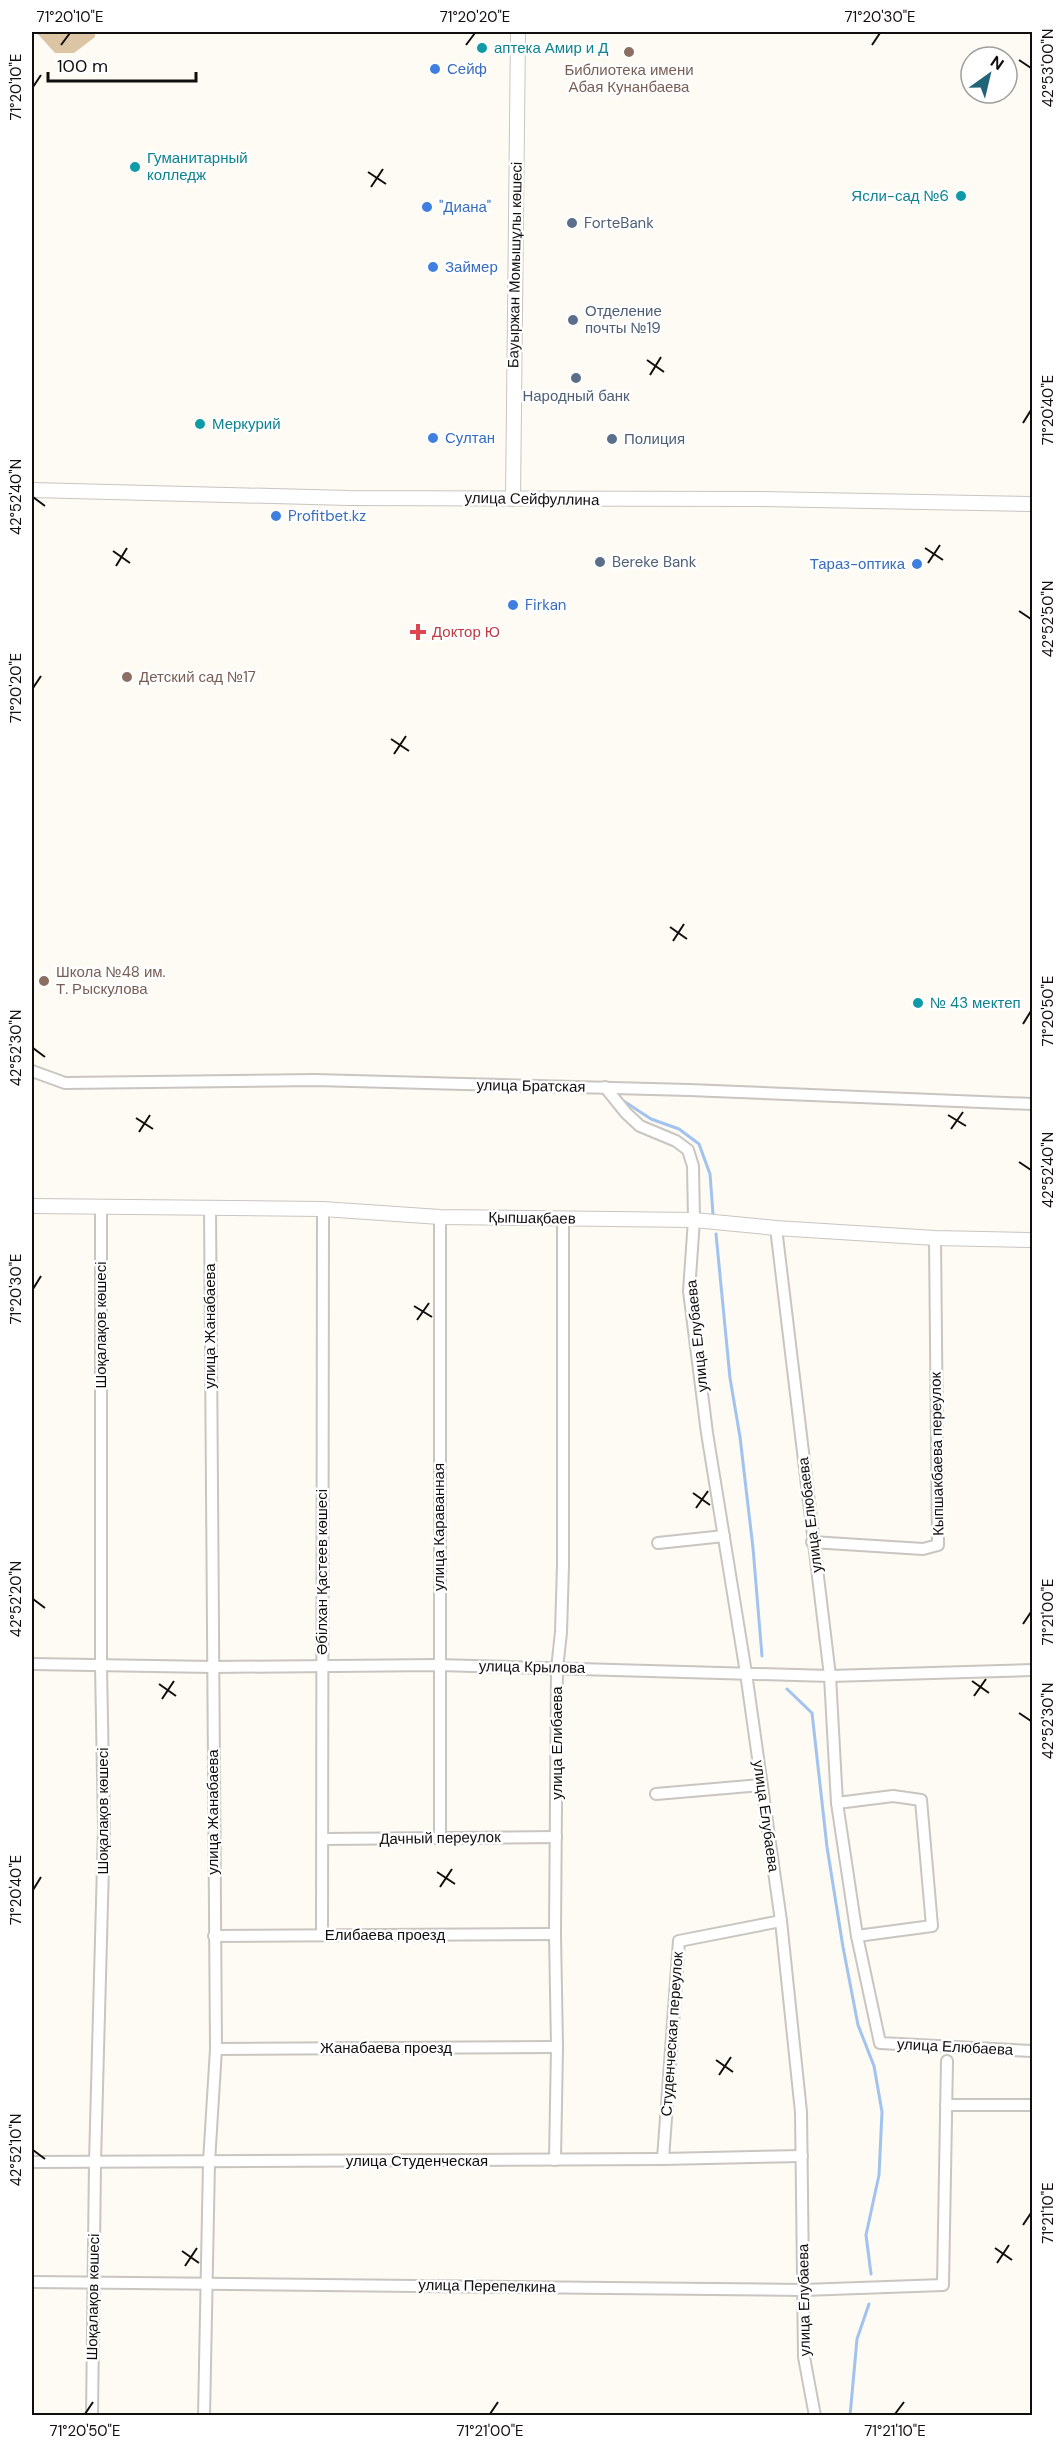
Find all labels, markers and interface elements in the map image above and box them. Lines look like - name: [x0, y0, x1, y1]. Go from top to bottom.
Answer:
- text: 71°20'10"E: [37, 7, 103, 27]
- text: 71°20'20"E: [440, 7, 510, 27]
- text: 71°20'30"E: [845, 7, 916, 27]
- text: 42°53'00"N: [1038, 29, 1058, 107]
- place label: аптека Амир и Д: [494, 38, 608, 58]
- marker: аптека Амир и Д: [475, 41, 489, 55]
- scale bar: [48, 45, 196, 83]
- marker: Библиотека имени Абая Кунанбаева: [622, 45, 636, 59]
- north arrow: [959, 45, 1019, 105]
- text: N: [986, 51, 1008, 75]
- text: 71°20'10"E: [6, 54, 26, 120]
- text: 100 m: [57, 54, 108, 78]
- place label: Сейф: [447, 59, 487, 79]
- place label: Библиотека имени Абая Кунанбаева: [564, 60, 694, 97]
- marker: Сейф: [428, 62, 442, 76]
- place label: Гуманитарный колледж: [147, 148, 248, 185]
- marker: Гуманитарный колледж: [128, 160, 142, 174]
- street label: Бауыржан Момышұлы көшесі: [503, 162, 527, 368]
- place label: Ясли-сад №6: [851, 186, 949, 206]
- marker: Ясли-сад №6: [954, 189, 968, 203]
- place label: "Диана": [439, 197, 491, 217]
- marker: "Диана": [420, 200, 434, 214]
- place label: ForteBank: [584, 213, 654, 233]
- marker: ForteBank: [565, 216, 579, 230]
- place label: Займер: [445, 257, 498, 277]
- marker: Займер: [426, 260, 440, 274]
- place label: Отделение почты №19: [585, 301, 662, 338]
- marker: Отделение почты №19: [566, 313, 580, 327]
- marker: Народный банк: [569, 371, 583, 385]
- text: 71°20'40"E: [1038, 375, 1058, 445]
- place label: Народный банк: [522, 386, 630, 406]
- place label: Меркурий: [212, 414, 281, 434]
- marker: Меркурий: [193, 417, 207, 431]
- place label: Султан: [445, 428, 495, 448]
- place label: Полиция: [624, 429, 685, 449]
- marker: Султан: [426, 431, 440, 445]
- marker: Полиция: [605, 432, 619, 446]
- text: 42°52'40"N: [6, 459, 26, 535]
- street label: улица Сейфуллина: [465, 488, 600, 510]
- place label: Profitbet.kz: [288, 506, 366, 526]
- marker: Profitbet.kz: [269, 509, 283, 523]
- place label: Bereke Bank: [612, 552, 697, 572]
- place label: Тараз-оптика: [810, 554, 906, 574]
- marker: Bereke Bank: [593, 555, 607, 569]
- marker: Тараз-оптика: [910, 557, 924, 571]
- text: 42°52'50"N: [1038, 581, 1058, 657]
- place label: Firkan: [525, 595, 566, 615]
- marker: Firkan: [506, 598, 520, 612]
- place label: Доктор Ю: [432, 622, 500, 642]
- marker: Доктор Ю: [409, 623, 427, 641]
- text: 71°20'20"E: [6, 653, 26, 723]
- place label: Детский сад №17: [139, 667, 256, 687]
- marker: Детский сад №17: [120, 670, 134, 684]
- place label: Школа №48 им. Т. Рыскулова: [56, 962, 166, 999]
- marker: Школа №48 им. Т. Рыскулова: [37, 974, 51, 988]
- text: 71°20'50"E: [1038, 976, 1058, 1046]
- place label: № 43 мектеп: [930, 993, 1021, 1013]
- marker: № 43 мектеп: [911, 996, 925, 1010]
- text: 42°52'30"N: [6, 1010, 26, 1086]
- street label: улица Братская: [476, 1075, 586, 1097]
- text: 42°52'40"N: [1038, 1132, 1058, 1208]
- street label: Қыпшақбаев: [488, 1207, 576, 1229]
- text: 71°20'30"E: [6, 1254, 26, 1325]
- street label: Шоқалақов көшесі: [91, 1261, 111, 1389]
- street label: улица Жанабаева: [200, 1263, 220, 1389]
- street label: улица Елубаева: [681, 1278, 713, 1393]
- street label: Кыпшакбаева переулок: [926, 1371, 948, 1536]
- street label: улица Елюбаева: [793, 1455, 827, 1574]
- street label: улица Караванная: [429, 1463, 449, 1591]
- street label: Әбілхан Қастеев көшесі: [312, 1489, 332, 1655]
- text: 42°52'20"N: [6, 1561, 26, 1637]
- text: 71°21'00"E: [1038, 1579, 1058, 1645]
- street label: улица Крылова: [479, 1656, 586, 1678]
- text: 42°52'30"N: [1038, 1683, 1058, 1759]
- street label: улица Елибаева: [547, 1686, 567, 1800]
- street label: Шоқалақов көшесі: [93, 1747, 113, 1875]
- street label: улица Жанабаева: [203, 1749, 223, 1875]
- street label: улица Елубаева: [748, 1759, 784, 1874]
- street label: Дачный переулок: [379, 1827, 501, 1849]
- text: 71°20'40"E: [6, 1855, 26, 1925]
- street label: Елибаева проезд: [325, 1925, 445, 1945]
- street label: Студенческая переулок: [656, 1950, 688, 2117]
- street label: улица Елюбаева: [896, 2034, 1014, 2060]
- street label: Жанабаева проезд: [320, 2038, 452, 2058]
- text: 42°52'10"N: [6, 2114, 26, 2186]
- street label: улица Студенческая: [346, 2151, 488, 2171]
- text: 71°21'10"E: [1038, 2182, 1058, 2244]
- street label: Шоқалақов көшесі: [82, 2233, 104, 2361]
- street label: улица Елубаева: [793, 2243, 815, 2357]
- street label: улица Перепелкина: [418, 2275, 556, 2297]
- text: 71°20'50"E: [50, 2421, 120, 2441]
- text: 71°21'00"E: [457, 2421, 523, 2441]
- text: 71°21'10"E: [864, 2421, 926, 2441]

